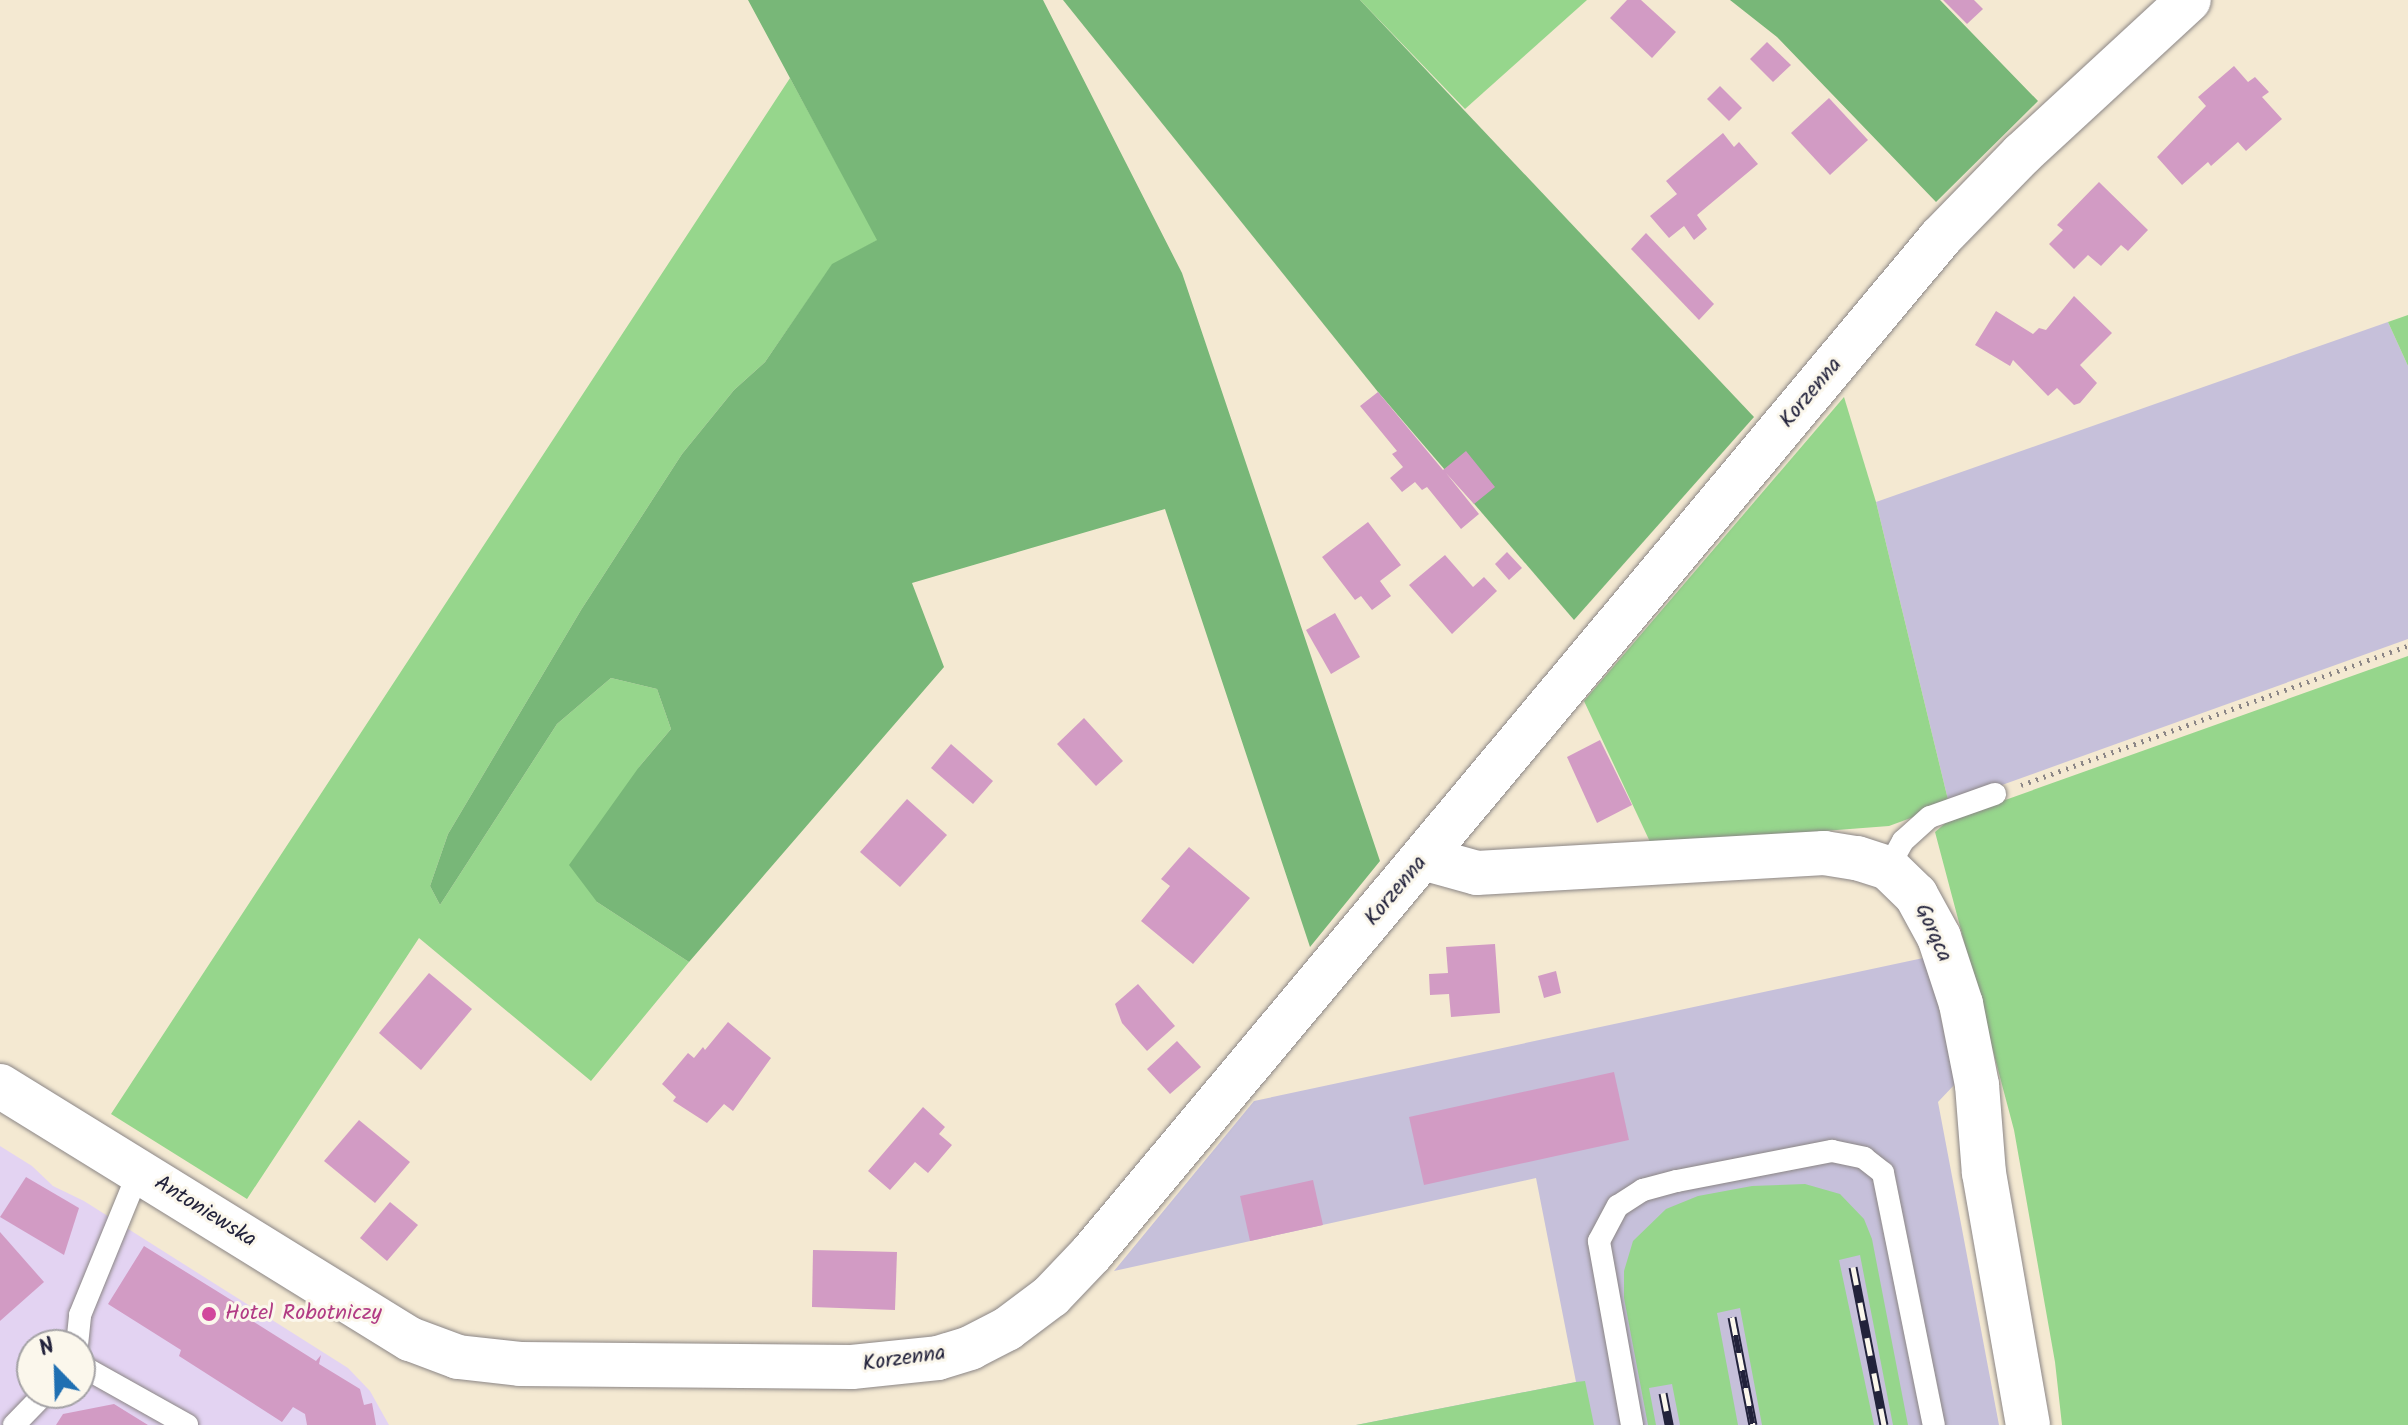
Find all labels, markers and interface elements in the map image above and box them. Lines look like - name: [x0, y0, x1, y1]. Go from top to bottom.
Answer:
- street label: Korzenna: [1774, 352, 1848, 434]
- street label: Korzenna: [1359, 850, 1433, 932]
- street label: Gorąca: [1908, 900, 1958, 966]
- street label: Antoniewska: [149, 1170, 261, 1254]
- place label: Hotel Robotniczy: [225, 1301, 382, 1327]
- marker: Hotel Robotniczy: [200, 1305, 218, 1323]
- north arrow: [16, 1329, 96, 1409]
- text: N: [34, 1329, 60, 1367]
- street label: Korzenna: [861, 1340, 947, 1378]

